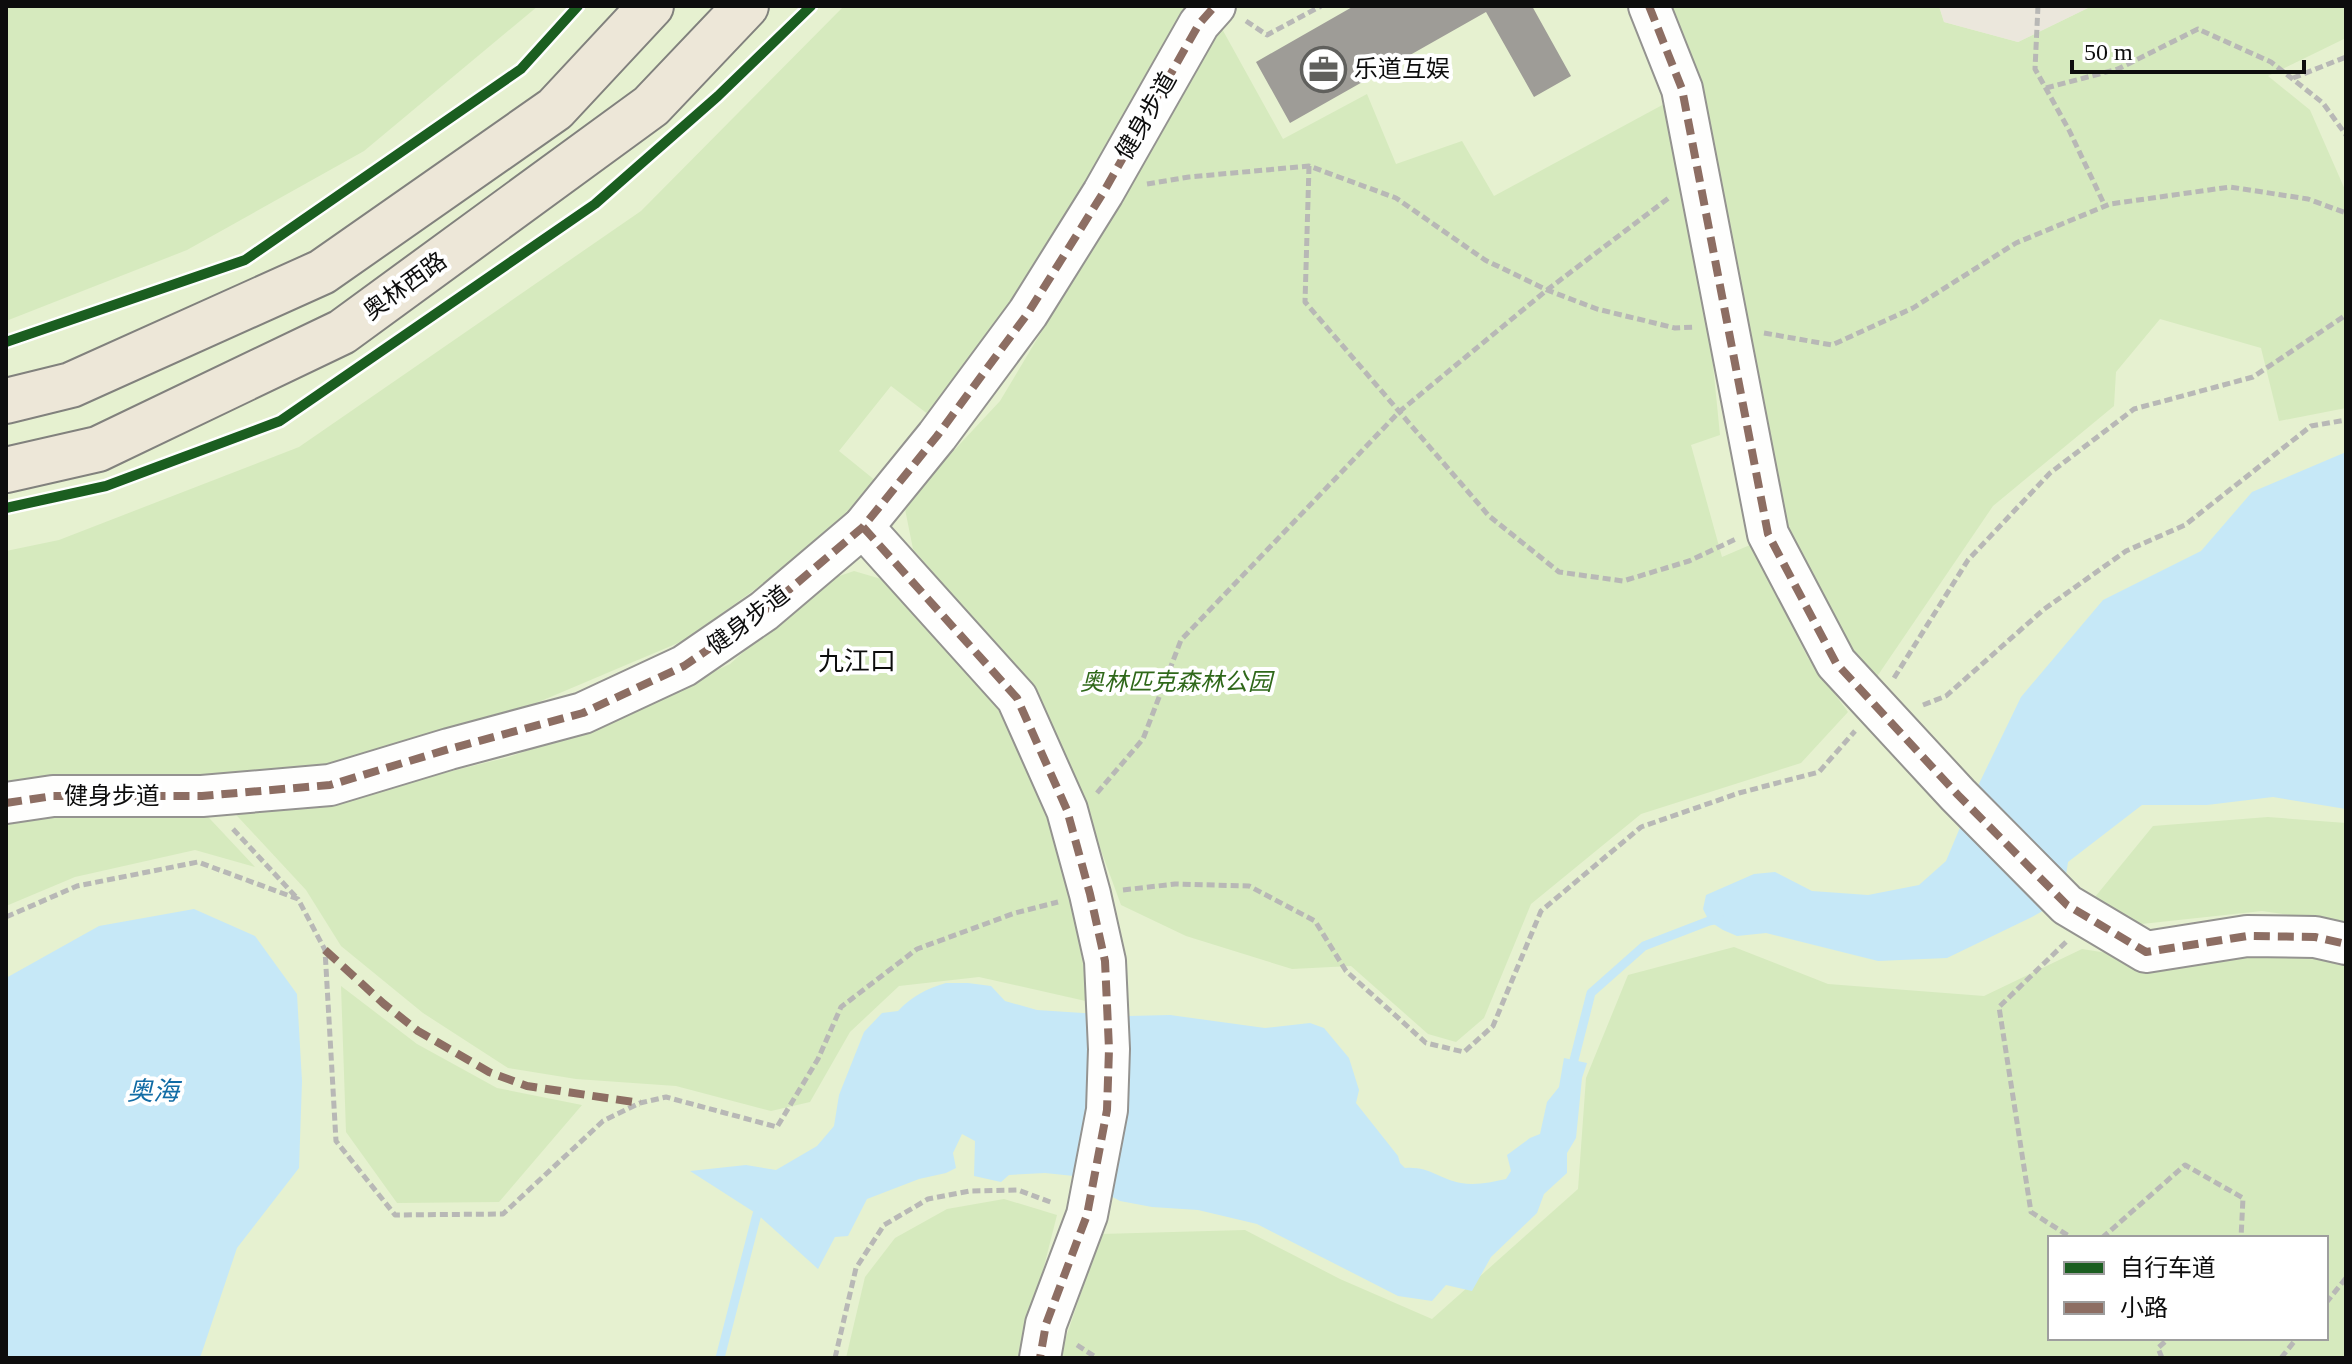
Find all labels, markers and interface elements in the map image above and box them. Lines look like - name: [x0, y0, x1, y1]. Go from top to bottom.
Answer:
- scale bar: [2072, 24, 2304, 74]
- text: 50 m: [2084, 39, 2133, 65]
- office icon: 乐道互娱: [1299, 45, 1347, 93]
- place label: 乐道互娱: [1354, 56, 1450, 82]
- street label: 健身步道: [1111, 68, 1181, 164]
- street label: 奥林西路: [359, 247, 451, 325]
- street label: 健身步道: [702, 581, 794, 659]
- district label: 九江口: [818, 647, 896, 676]
- park label: 奥林匹克森林公园: [1080, 669, 1275, 695]
- street label: 健身步道: [64, 783, 160, 809]
- water label: 奥海: [127, 1077, 183, 1106]
- legend: [2048, 1236, 2328, 1340]
- text: 自行车道: [2120, 1255, 2216, 1281]
- text: 小路: [2120, 1295, 2168, 1321]

